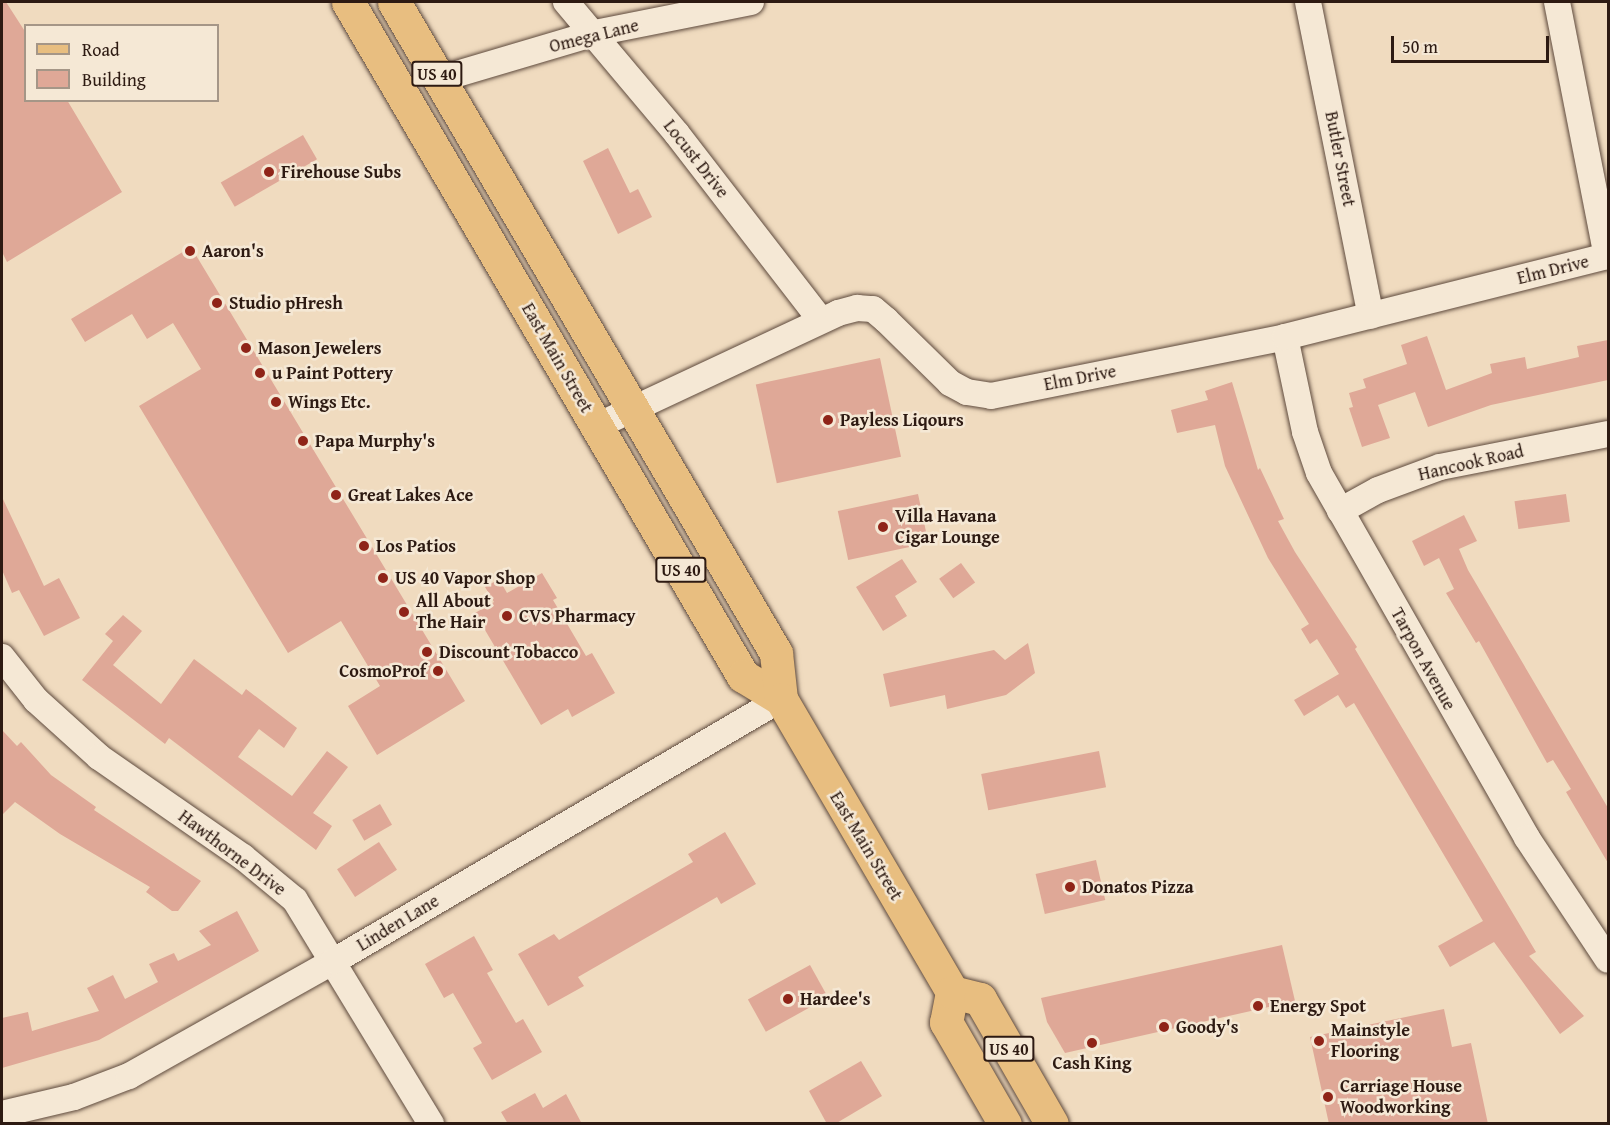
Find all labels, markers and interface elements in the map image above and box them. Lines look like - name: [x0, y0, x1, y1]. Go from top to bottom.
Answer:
- street label: Omega Lane: [547, 14, 641, 58]
- legend: [24, 24, 219, 102]
- scale bar: [1394, 24, 1552, 62]
- text: 50 m: [1402, 33, 1438, 60]
- text: Road: [82, 36, 120, 63]
- road number: US 40: [410, 61, 464, 87]
- text: Building: [82, 66, 146, 93]
- street label: Butler Street: [1320, 109, 1360, 209]
- street label: Locust Drive: [659, 116, 733, 202]
- place label: Firehouse Subs: [281, 161, 401, 183]
- marker: Firehouse Subs: [262, 165, 276, 179]
- place label: Aaron's: [202, 240, 264, 262]
- marker: Aaron's: [183, 244, 197, 258]
- street label: Elm Drive: [1515, 251, 1591, 289]
- place label: Studio pHresh: [229, 292, 343, 314]
- marker: Studio pHresh: [210, 296, 224, 310]
- street label: East Main Street: [517, 299, 597, 417]
- place label: Mason Jewelers: [258, 337, 382, 359]
- marker: Mason Jewelers: [239, 341, 253, 355]
- street label: Elm Drive: [1042, 360, 1118, 396]
- place label: u Paint Pottery: [272, 362, 393, 384]
- marker: u Paint Pottery: [253, 366, 267, 380]
- place label: Wings Etc.: [288, 391, 371, 413]
- marker: Wings Etc.: [269, 395, 283, 409]
- place label: Payless Liqours: [840, 409, 964, 431]
- marker: Payless Liqours: [821, 413, 835, 427]
- place label: Papa Murphy's: [315, 430, 435, 452]
- marker: Papa Murphy's: [296, 434, 310, 448]
- street label: Hancook Road: [1416, 440, 1526, 486]
- place label: Great Lakes Ace: [348, 484, 473, 506]
- marker: Great Lakes Ace: [329, 488, 343, 502]
- place label: Villa Havana Cigar Lounge: [895, 506, 1000, 548]
- marker: Villa Havana Cigar Lounge: [876, 520, 890, 534]
- place label: Los Patios: [376, 535, 456, 557]
- marker: Los Patios: [357, 539, 371, 553]
- road number: US 40: [654, 557, 708, 583]
- place label: US 40 Vapor Shop: [395, 567, 535, 589]
- marker: US 40 Vapor Shop: [376, 571, 390, 585]
- place label: All About The Hair: [416, 591, 491, 634]
- street label: Tarpon Avenue: [1386, 604, 1460, 714]
- marker: All About The Hair: [397, 605, 411, 619]
- place label: CVS Pharmacy: [519, 605, 635, 627]
- marker: CVS Pharmacy: [500, 609, 514, 623]
- place label: Discount Tobacco: [439, 641, 578, 663]
- marker: Discount Tobacco: [420, 645, 434, 659]
- place label: CosmoProf: [339, 660, 426, 682]
- marker: CosmoProf: [431, 664, 445, 678]
- street label: East Main Street: [825, 788, 907, 904]
- street label: Hawthorne Drive: [174, 806, 290, 900]
- place label: Donatos Pizza: [1082, 876, 1194, 898]
- marker: Donatos Pizza: [1063, 880, 1077, 894]
- street label: Linden Lane: [353, 890, 443, 956]
- place label: Hardee's: [800, 988, 871, 1010]
- marker: Hardee's: [781, 992, 795, 1006]
- place label: Energy Spot: [1270, 995, 1366, 1017]
- marker: Energy Spot: [1251, 999, 1265, 1013]
- place label: Goody's: [1176, 1016, 1238, 1038]
- marker: Goody's: [1157, 1020, 1171, 1034]
- place label: Mainstyle Flooring: [1331, 1020, 1410, 1062]
- marker: Mainstyle Flooring: [1312, 1034, 1326, 1048]
- road number: US 40: [982, 1036, 1036, 1062]
- marker: Cash King: [1085, 1036, 1099, 1050]
- place label: Cash King: [1053, 1052, 1131, 1074]
- place label: Carriage House Woodworking: [1340, 1076, 1462, 1118]
- marker: Carriage House Woodworking: [1321, 1090, 1335, 1104]

